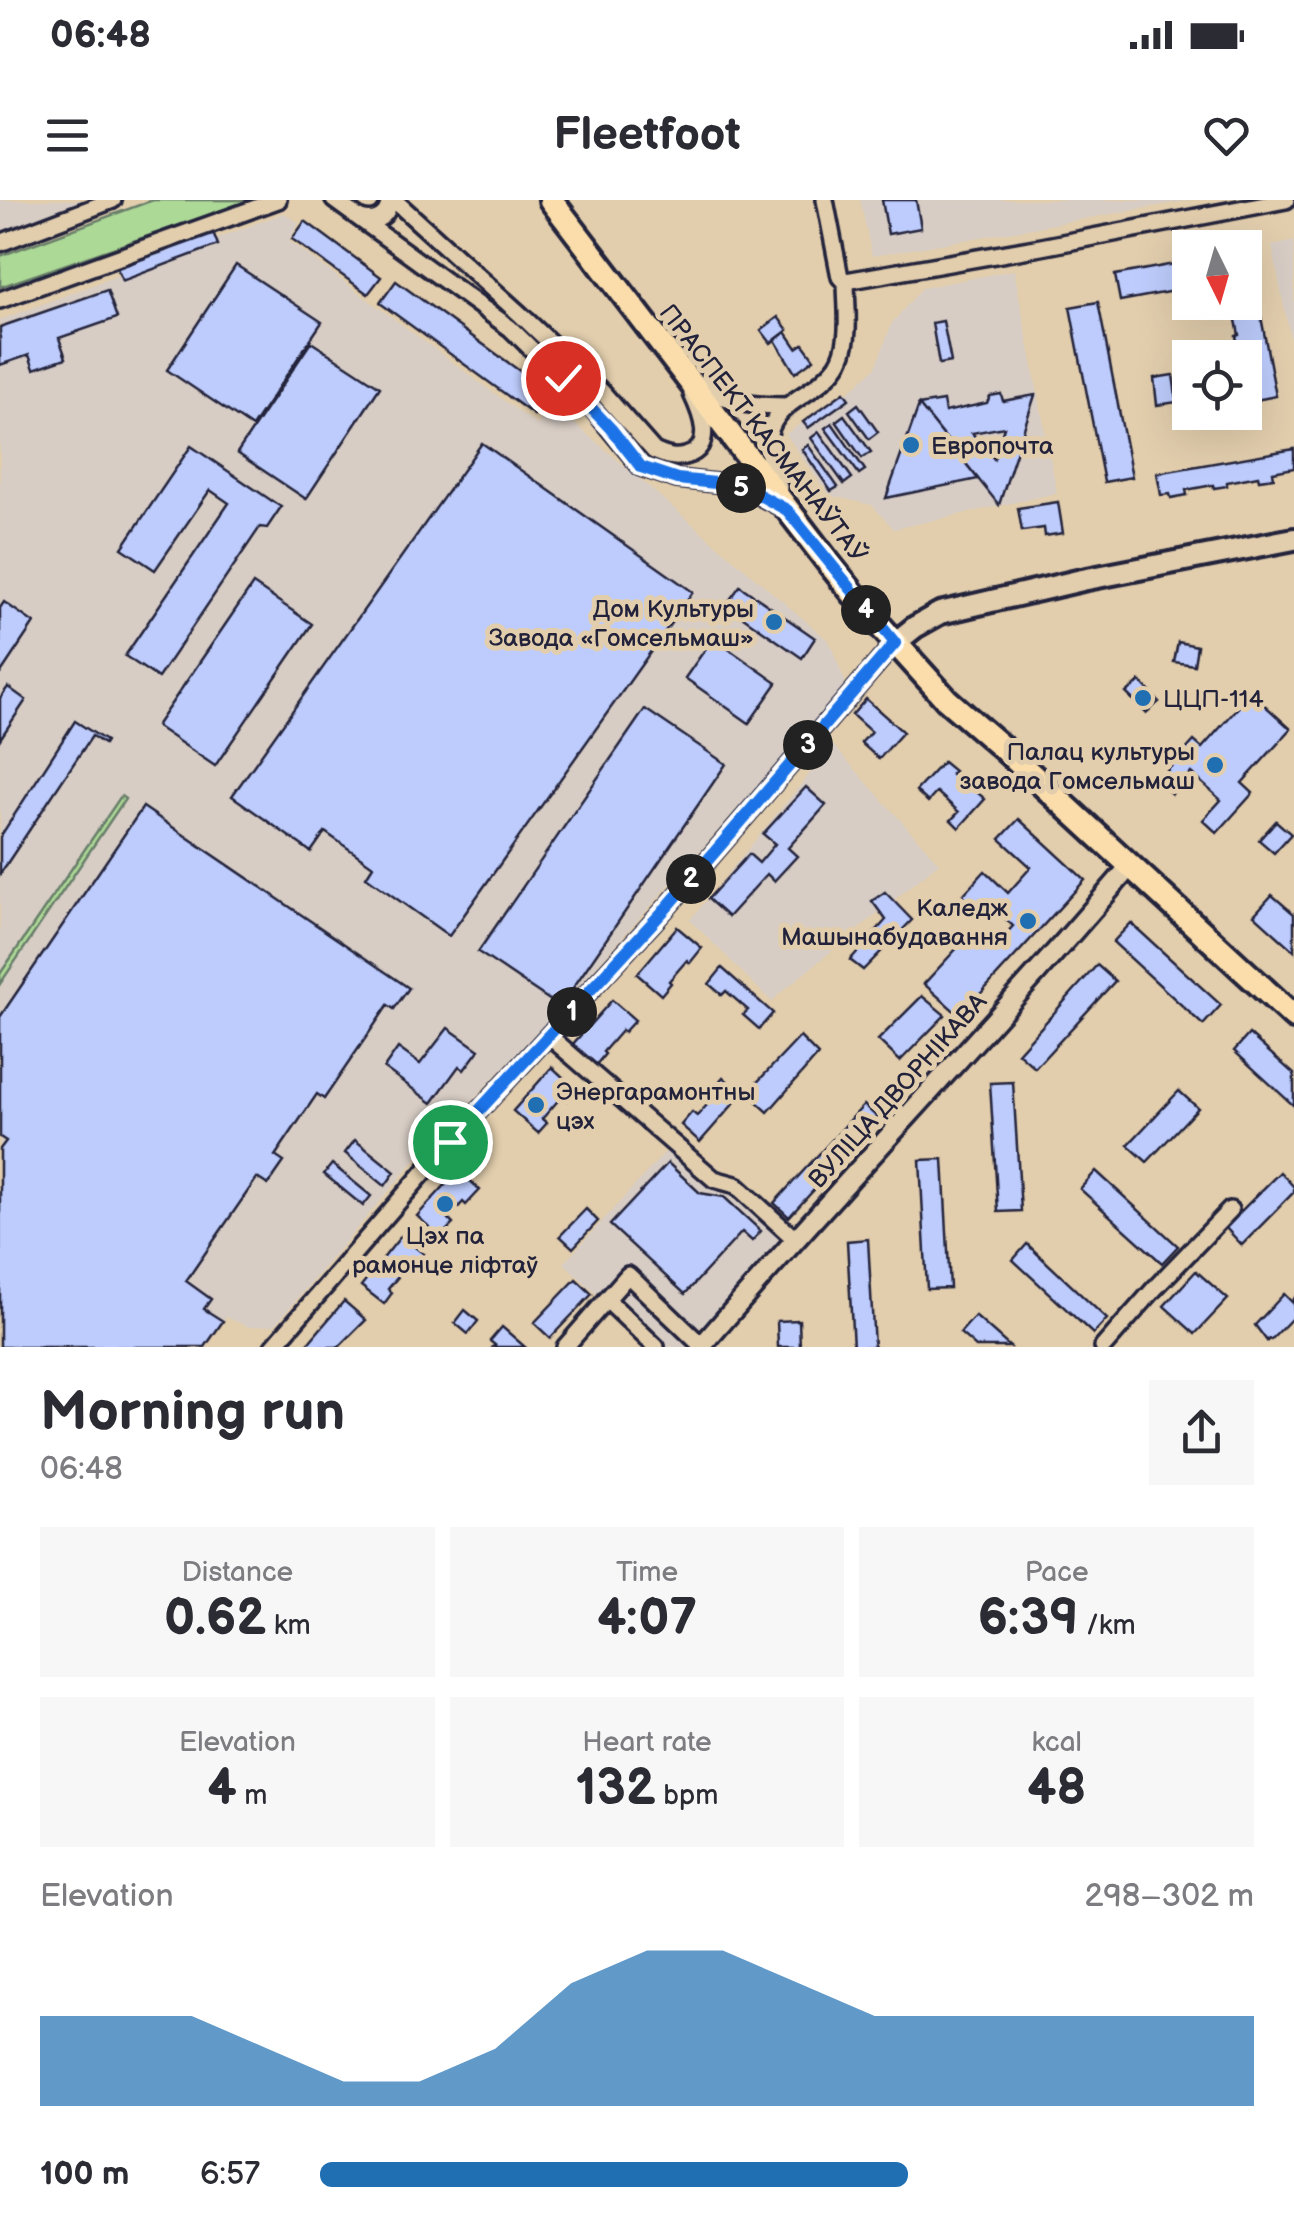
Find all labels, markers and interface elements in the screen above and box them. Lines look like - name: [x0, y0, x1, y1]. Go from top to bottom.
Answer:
- text: 06:48: [50, 13, 151, 58]
- icon: menu: [40, 108, 95, 163]
- text: Fleetfoot: [553, 108, 741, 163]
- icon: heart: [1199, 108, 1254, 163]
- north arrow: [1172, 230, 1262, 320]
- map controls: [1172, 230, 1262, 430]
- street label: ПРАСПЕКТ КАСМАНАЎТАЎ: [652, 298, 873, 569]
- pin: [521, 336, 606, 421]
- button: locate: [1172, 340, 1262, 430]
- icon: check: [536, 351, 591, 406]
- place label: Европочта: [931, 431, 1054, 462]
- marker: Европочта: [900, 434, 922, 456]
- pin: 5: [716, 463, 766, 513]
- text: 5: [733, 471, 749, 504]
- pin: 4: [841, 585, 891, 635]
- text: 4: [858, 593, 874, 626]
- place label: Дом Культуры Завода «Гомсельмаш»: [489, 594, 754, 654]
- marker: Дом Культуры Завода «Гомсельмаш»: [763, 611, 785, 633]
- place label: ЦЦП-114: [1163, 684, 1264, 715]
- marker: ЦЦП-114: [1132, 687, 1154, 709]
- pin: 3: [783, 720, 833, 770]
- text: 3: [800, 728, 816, 761]
- place label: Палац культуры завода Гомсельмаш: [959, 737, 1195, 797]
- marker: Палац культуры завода Гомсельмаш: [1204, 754, 1226, 776]
- pin: 2: [666, 854, 716, 904]
- text: 2: [683, 862, 699, 895]
- place label: Каледж Машынабудавання: [781, 893, 1009, 953]
- marker: Каледж Машынабудавання: [1017, 910, 1039, 932]
- pin: 1: [547, 987, 597, 1037]
- street label: ВУЛІЦА ДВОРНІКАВА: [802, 987, 994, 1195]
- text: 1: [566, 995, 578, 1028]
- place label: Энергарамонтны цэх: [556, 1077, 755, 1137]
- marker: Энергарамонтны цэх: [525, 1094, 547, 1116]
- pin: [408, 1100, 493, 1185]
- icon: arrive: [423, 1115, 478, 1170]
- marker: Цэх па рамонце ліфтаў: [434, 1193, 456, 1215]
- place label: Цэх па рамонце ліфтаў: [352, 1221, 539, 1281]
- text: Morning run: [40, 1379, 345, 1446]
- button: share: [1149, 1380, 1254, 1485]
- text: 06:48: [40, 1450, 123, 1489]
- text: Distance: [181, 1556, 293, 1589]
- text: Time: [616, 1556, 678, 1589]
- text: Pace: [1025, 1556, 1089, 1589]
- text: 0.62: [164, 1589, 266, 1649]
- text: 4:07: [597, 1589, 697, 1649]
- text: 6:39: [978, 1589, 1079, 1649]
- text: km: [266, 1609, 311, 1642]
- text: /km: [1079, 1609, 1136, 1642]
- text: Elevation: [179, 1726, 296, 1759]
- text: Heart rate: [582, 1726, 712, 1759]
- text: kcal: [1032, 1726, 1082, 1759]
- text: 4: [207, 1759, 237, 1819]
- text: 132: [576, 1759, 656, 1819]
- text: 48: [1027, 1759, 1086, 1819]
- text: m: [237, 1779, 267, 1812]
- text: bpm: [656, 1779, 718, 1812]
- text: Elevation: [40, 1877, 173, 1916]
- text: 298–302 m: [1084, 1877, 1254, 1916]
- text: 100 m: [40, 2155, 129, 2194]
- text: 6:57: [200, 2155, 260, 2194]

